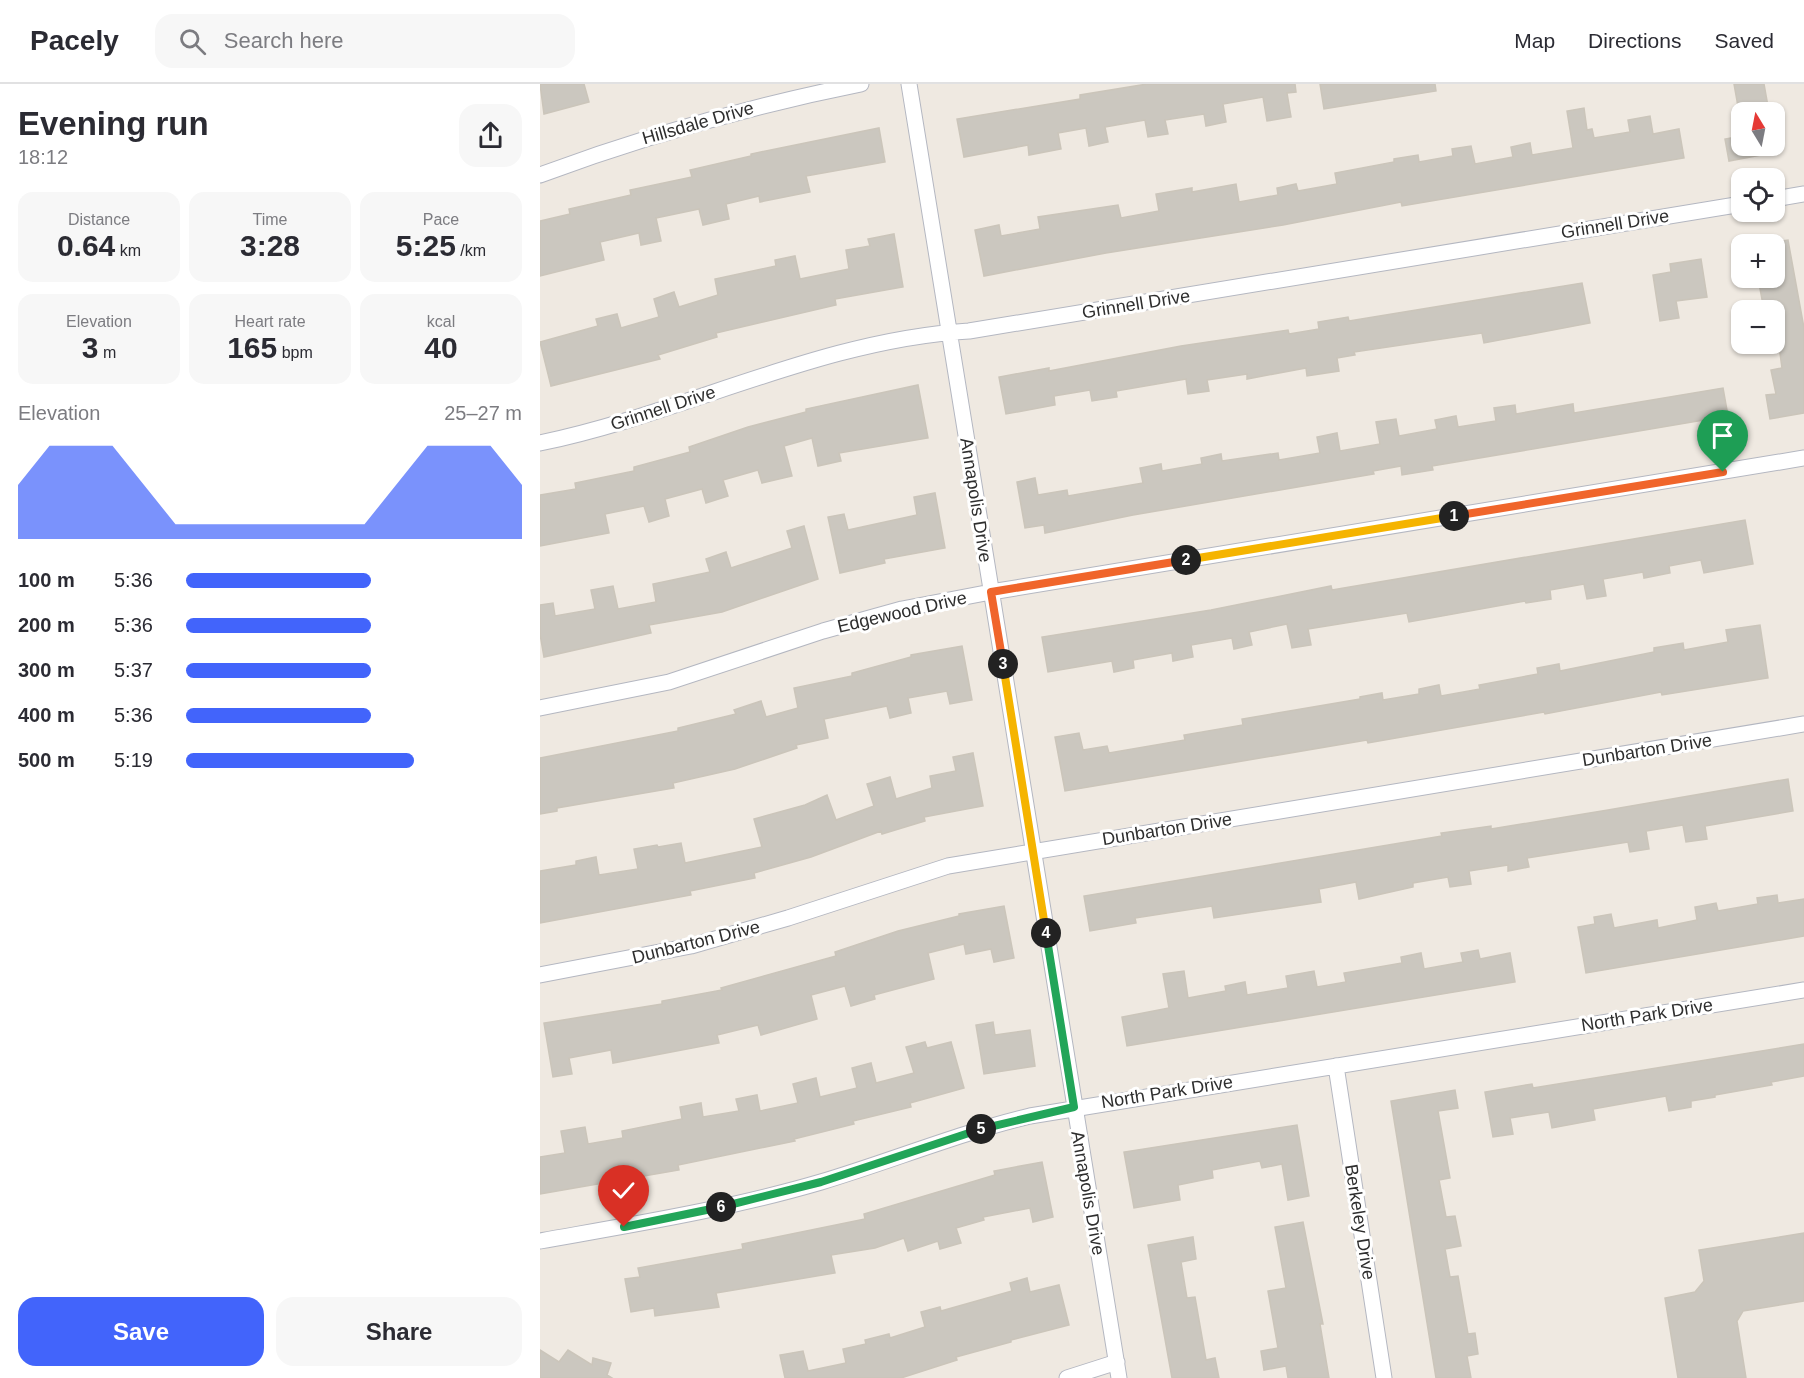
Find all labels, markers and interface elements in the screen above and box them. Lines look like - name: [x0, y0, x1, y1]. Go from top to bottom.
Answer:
- search box: [155, 14, 575, 68]
- text: Pacely: [30, 25, 119, 56]
- icon: search: [176, 25, 209, 58]
- text: Search here: [224, 28, 344, 53]
- text: Map: [1514, 29, 1555, 52]
- text: Directions: [1588, 29, 1681, 52]
- text: Saved: [1714, 29, 1774, 52]
- street label: Hillsdale Drive: [640, 98, 756, 148]
- north arrow: [1731, 102, 1785, 156]
- map controls: [1731, 102, 1785, 354]
- button: share: [459, 104, 522, 167]
- text: Evening run: [18, 105, 209, 142]
- text: 18:12: [18, 146, 68, 168]
- button: locate: [1731, 168, 1785, 222]
- street label: Grinnell Drive: [1560, 206, 1670, 242]
- text: Distance: [68, 211, 130, 228]
- text: Time: [253, 211, 287, 228]
- text: Pace: [423, 211, 459, 228]
- text: 0.64: [57, 229, 115, 262]
- text: 3:28: [240, 229, 300, 262]
- text: 5:25: [396, 229, 456, 262]
- button: +: [1731, 234, 1785, 288]
- text: km: [115, 242, 141, 259]
- text: /km: [456, 242, 486, 259]
- street label: Grinnell Drive: [1081, 286, 1191, 322]
- button: −: [1731, 300, 1785, 354]
- text: Elevation: [66, 313, 132, 330]
- text: Heart rate: [234, 313, 306, 330]
- text: kcal: [427, 313, 455, 330]
- text: 3: [82, 331, 98, 364]
- text: 165: [227, 331, 277, 364]
- text: 40: [424, 331, 458, 364]
- text: m: [98, 344, 116, 361]
- text: bpm: [277, 344, 313, 361]
- street label: Grinnell Drive: [608, 382, 718, 434]
- text: Elevation: [18, 402, 100, 424]
- text: 25–27 m: [444, 402, 522, 424]
- pin: [1697, 410, 1748, 472]
- icon: arrive: [1706, 419, 1739, 452]
- street label: Annapolis Drive: [956, 436, 996, 564]
- pin: 1: [1439, 501, 1469, 531]
- text: 1: [1450, 507, 1458, 524]
- pin: 2: [1171, 545, 1201, 575]
- text: 2: [1182, 551, 1190, 568]
- text: 100 m: [18, 569, 75, 591]
- text: 5:36: [114, 569, 153, 591]
- street label: Edgewood Drive: [835, 587, 969, 637]
- text: 200 m: [18, 614, 75, 636]
- text: 5:36: [114, 614, 153, 636]
- pin: 3: [988, 649, 1018, 679]
- text: 3: [999, 655, 1007, 672]
- text: 300 m: [18, 659, 75, 681]
- text: 5:37: [114, 659, 153, 681]
- text: 400 m: [18, 704, 75, 726]
- text: 5:36: [114, 704, 153, 726]
- street label: Dunbarton Drive: [1581, 730, 1713, 770]
- text: 500 m: [18, 749, 75, 771]
- text: 5:19: [114, 749, 153, 771]
- street label: Dunbarton Drive: [1101, 809, 1233, 849]
- street label: Dunbarton Drive: [630, 916, 762, 968]
- pin: 4: [1031, 918, 1061, 948]
- text: 4: [1042, 924, 1050, 941]
- street label: North Park Drive: [1580, 995, 1714, 1035]
- street label: North Park Drive: [1100, 1072, 1234, 1112]
- pin: 5: [966, 1114, 996, 1144]
- text: 5: [977, 1120, 985, 1137]
- street label: Annapolis Drive: [1067, 1129, 1109, 1257]
- street label: Berkeley Drive: [1341, 1163, 1379, 1281]
- pin: [598, 1165, 649, 1227]
- icon: check: [607, 1174, 640, 1207]
- pin: 6: [706, 1192, 736, 1222]
- text: 6: [717, 1198, 725, 1215]
- button: Save: [18, 1297, 264, 1366]
- button: Share: [276, 1297, 522, 1366]

